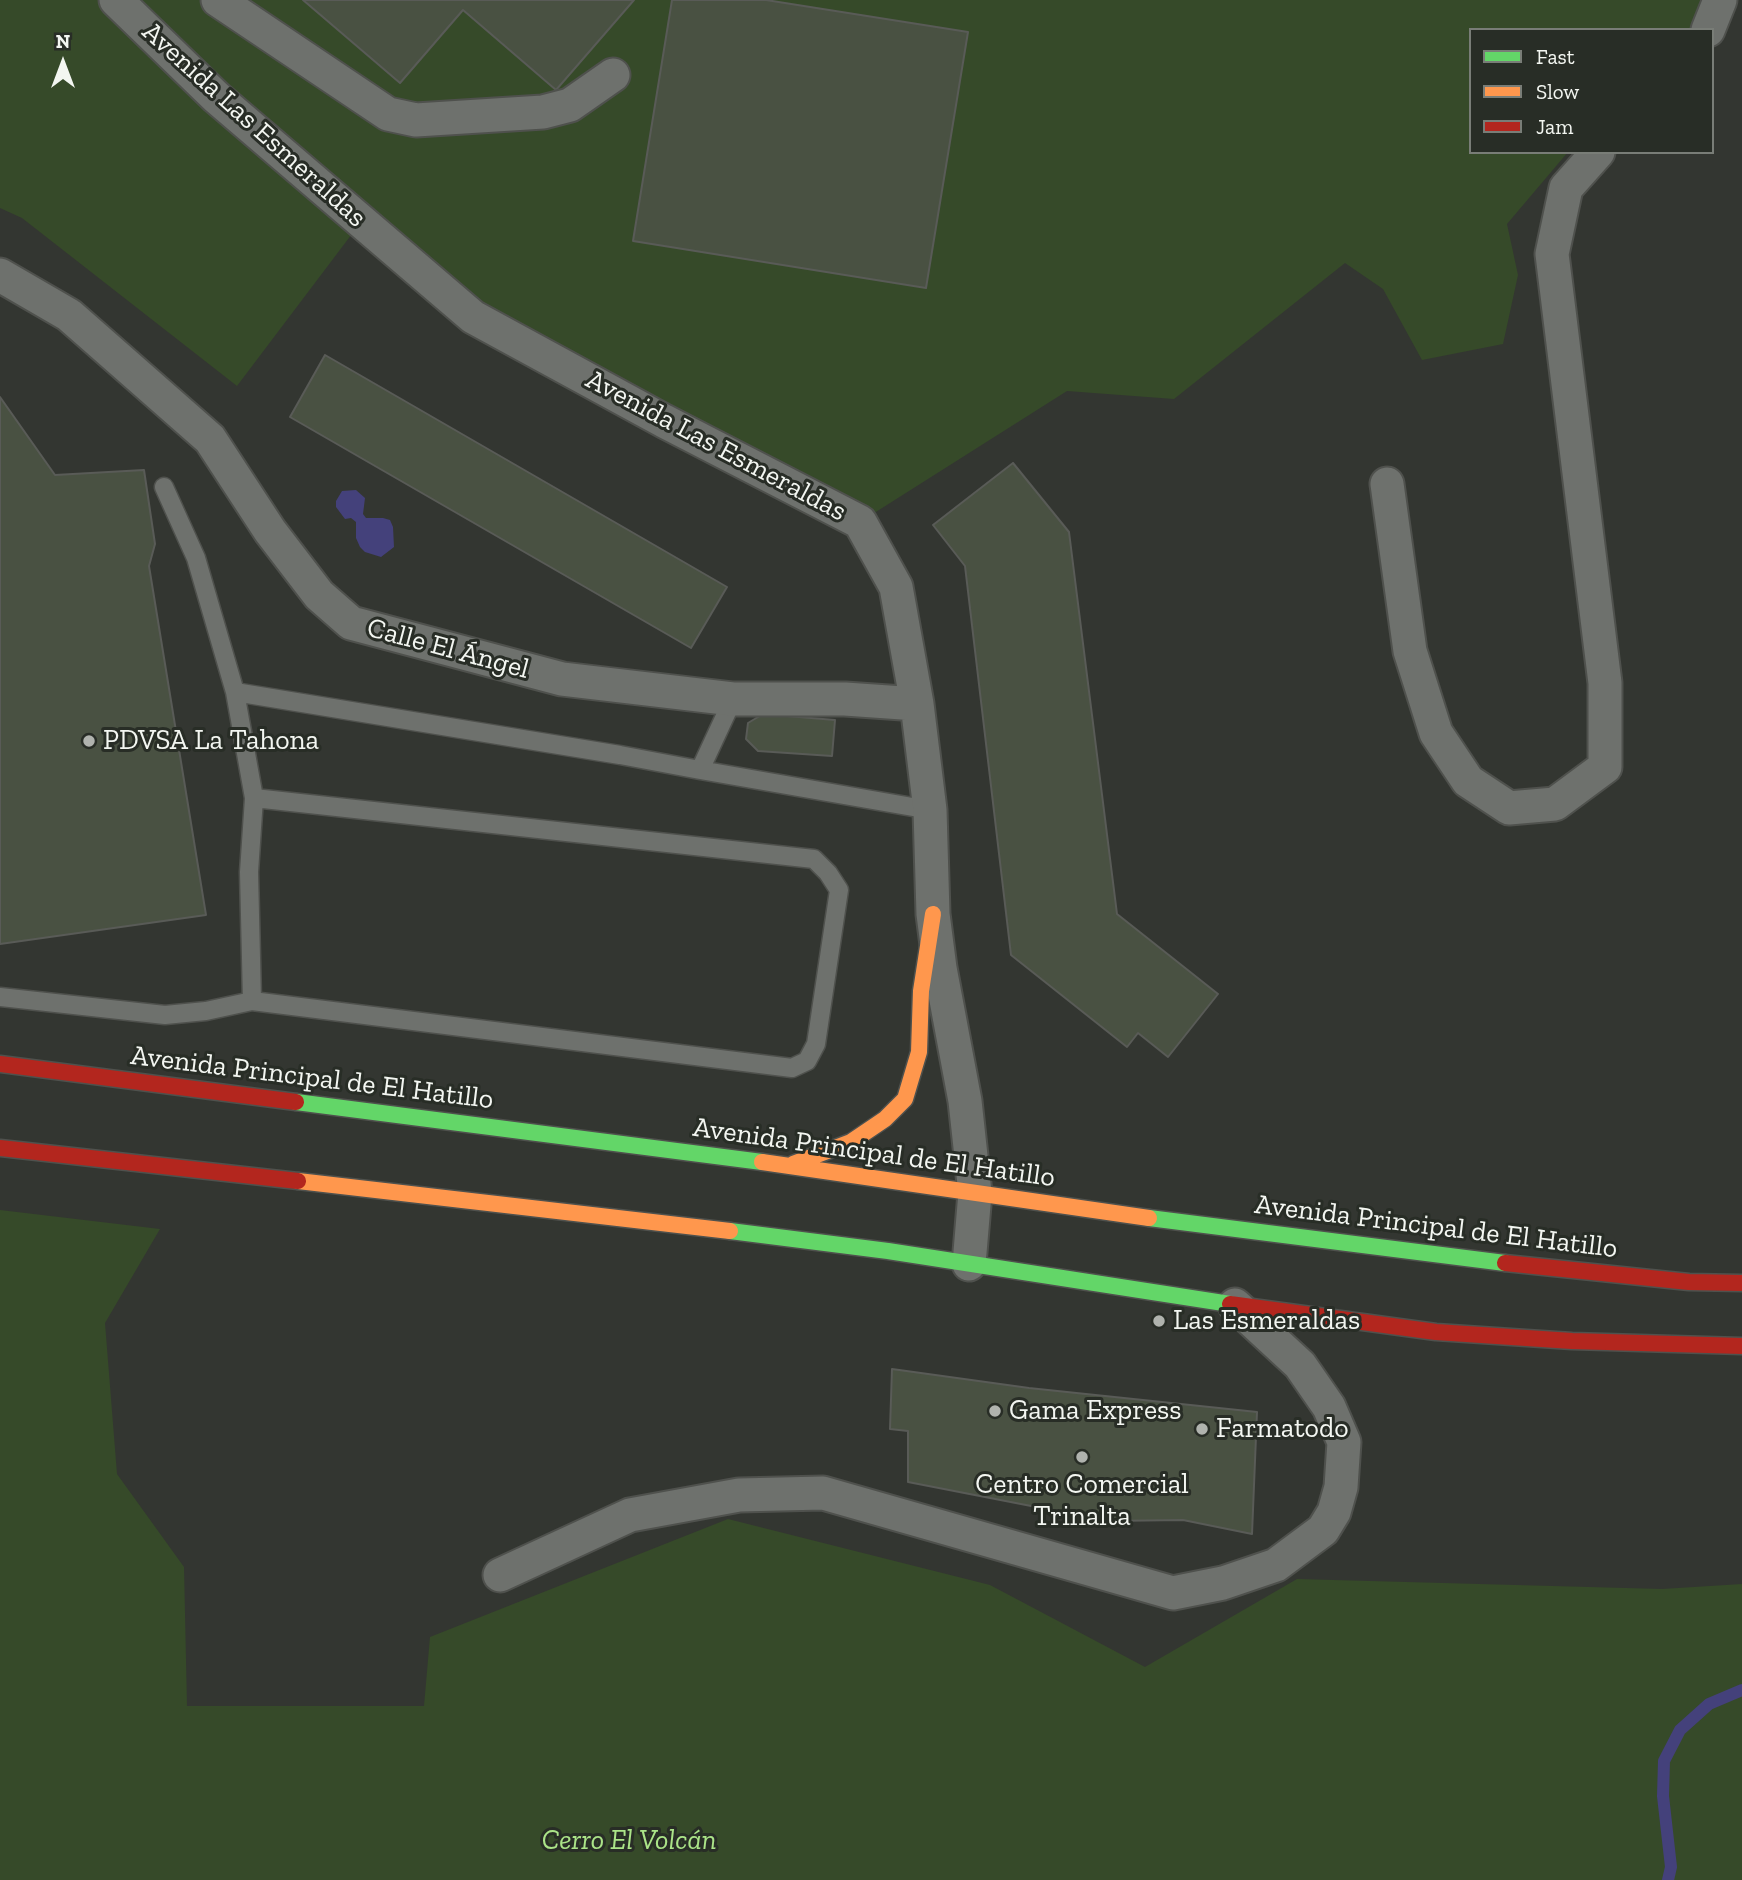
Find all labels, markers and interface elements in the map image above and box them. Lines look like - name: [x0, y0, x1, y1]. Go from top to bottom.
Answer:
- street label: Avenida Las Esmeraldas: [135, 15, 373, 235]
- north arrow: [28, 28, 98, 98]
- legend: [1469, 28, 1714, 154]
- text: N: [56, 30, 70, 53]
- text: Fast: [1536, 44, 1575, 69]
- text: Slow: [1536, 79, 1579, 104]
- text: Jam: [1536, 114, 1573, 139]
- street label: Avenida Las Esmeraldas: [580, 363, 852, 529]
- street label: Calle El Ángel: [363, 611, 533, 687]
- place label: PDVSA La Tahona: [103, 724, 319, 758]
- marker: PDVSA La Tahona: [81, 733, 97, 749]
- street label: Avenida Principal de El Hatillo: [129, 1039, 495, 1117]
- street label: Avenida Principal de El Hatillo: [691, 1111, 1057, 1195]
- street label: Avenida Principal de El Hatillo: [1253, 1188, 1619, 1266]
- place label: Las Esmeraldas: [1173, 1304, 1360, 1338]
- marker: Las Esmeraldas: [1151, 1313, 1167, 1329]
- place label: Gama Express: [1009, 1394, 1182, 1428]
- marker: Gama Express: [987, 1403, 1003, 1419]
- place label: Farmatodo: [1216, 1412, 1349, 1446]
- marker: Farmatodo: [1194, 1421, 1210, 1437]
- marker: Centro Comercial Trinalta: [1074, 1449, 1090, 1465]
- place label: Centro Comercial Trinalta: [975, 1468, 1189, 1534]
- park label: Cerro El Volcán: [542, 1824, 716, 1858]

